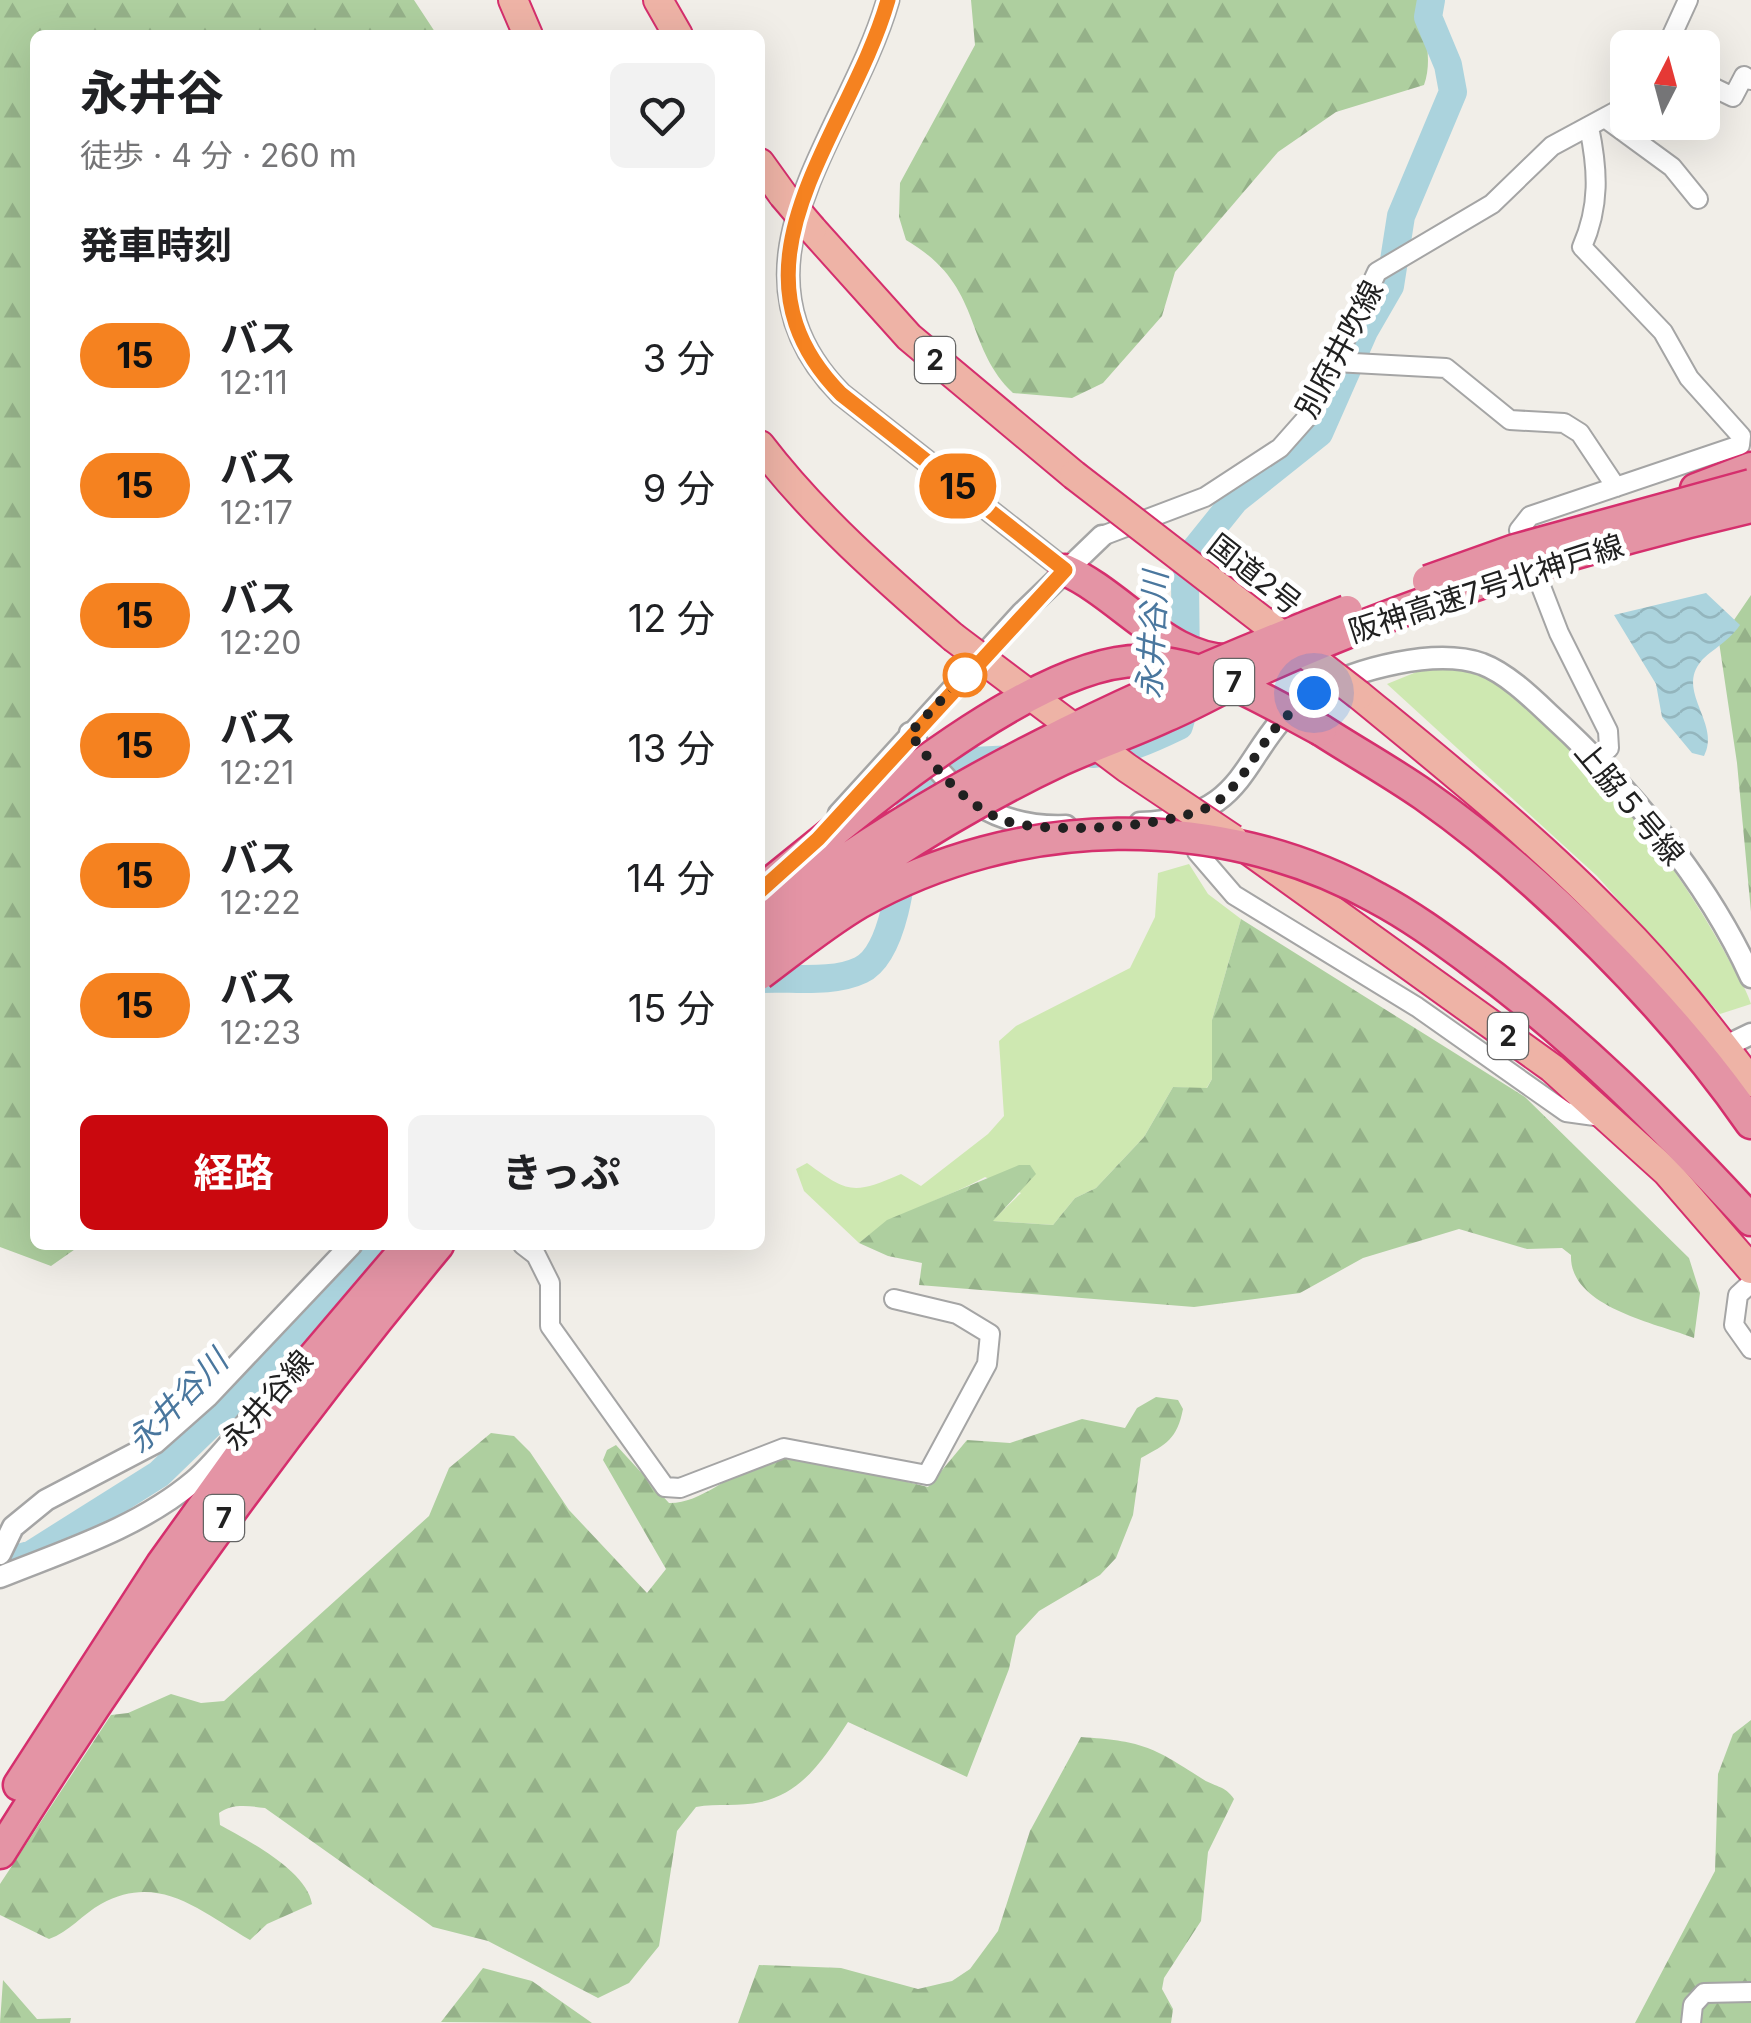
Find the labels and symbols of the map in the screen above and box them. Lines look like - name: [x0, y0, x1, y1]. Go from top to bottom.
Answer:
- north arrow: [1610, 30, 1720, 140]
- street label: 別府井吹線: [1288, 274, 1390, 424]
- road number: 2: [915, 337, 955, 383]
- line badge: 15: [913, 454, 1003, 518]
- street label: 国道2号: [1201, 526, 1309, 622]
- street label: 阪神高速7号北神戸線: [1344, 527, 1628, 649]
- water label: 永井谷川: [1129, 567, 1175, 700]
- unlabelled marker: [944, 654, 986, 696]
- road number: 7: [1214, 659, 1254, 705]
- your location: [1289, 668, 1339, 718]
- street label: 上脇５号線: [1568, 734, 1692, 872]
- road number: 2: [1488, 1013, 1528, 1059]
- water label: 永井谷川: [119, 1339, 238, 1461]
- street label: 永井谷線: [214, 1343, 320, 1457]
- road number: 7: [204, 1495, 244, 1541]

